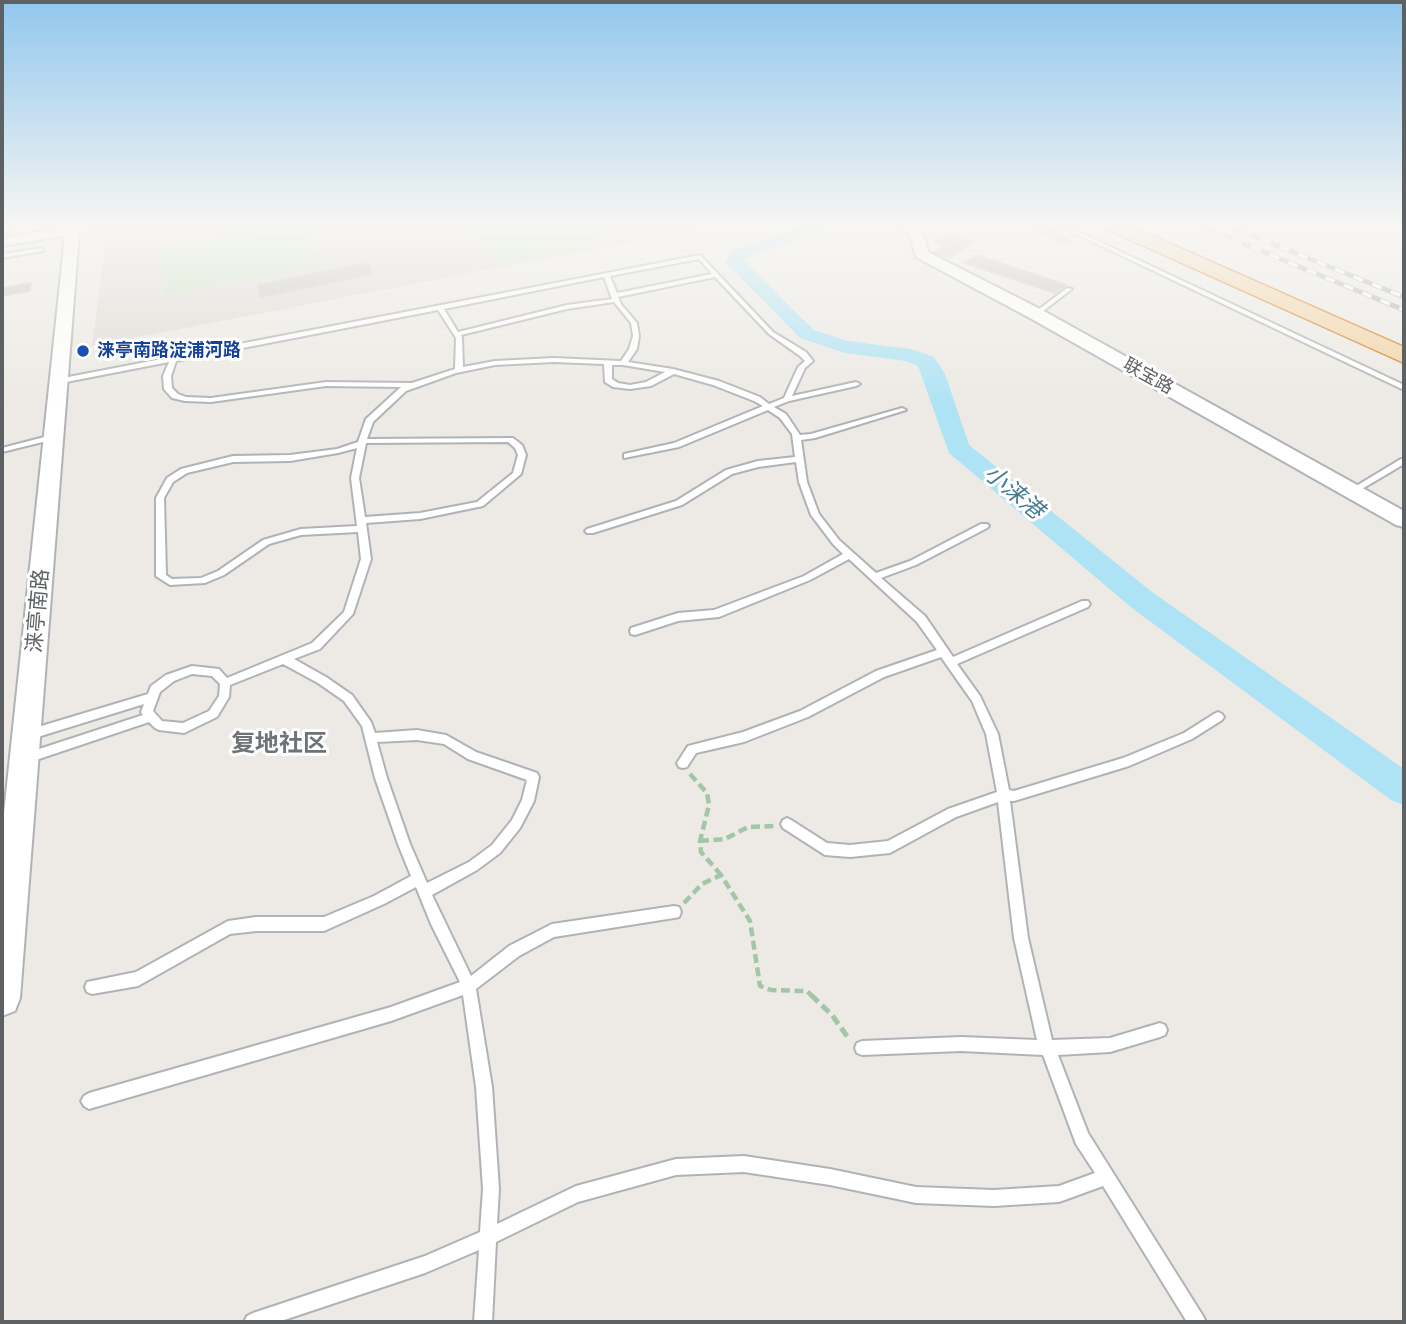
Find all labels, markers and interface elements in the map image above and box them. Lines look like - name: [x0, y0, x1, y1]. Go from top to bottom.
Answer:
- place label: 涞亭南路淀浦河路: [97, 340, 241, 362]
- marker: 涞亭南路淀浦河路: [75, 343, 91, 359]
- street label: 联宝路: [1119, 354, 1177, 400]
- water label: 小涞港: [978, 460, 1048, 526]
- street label: 涞亭南路: [23, 568, 55, 654]
- district label: 复地社区: [231, 731, 327, 759]

